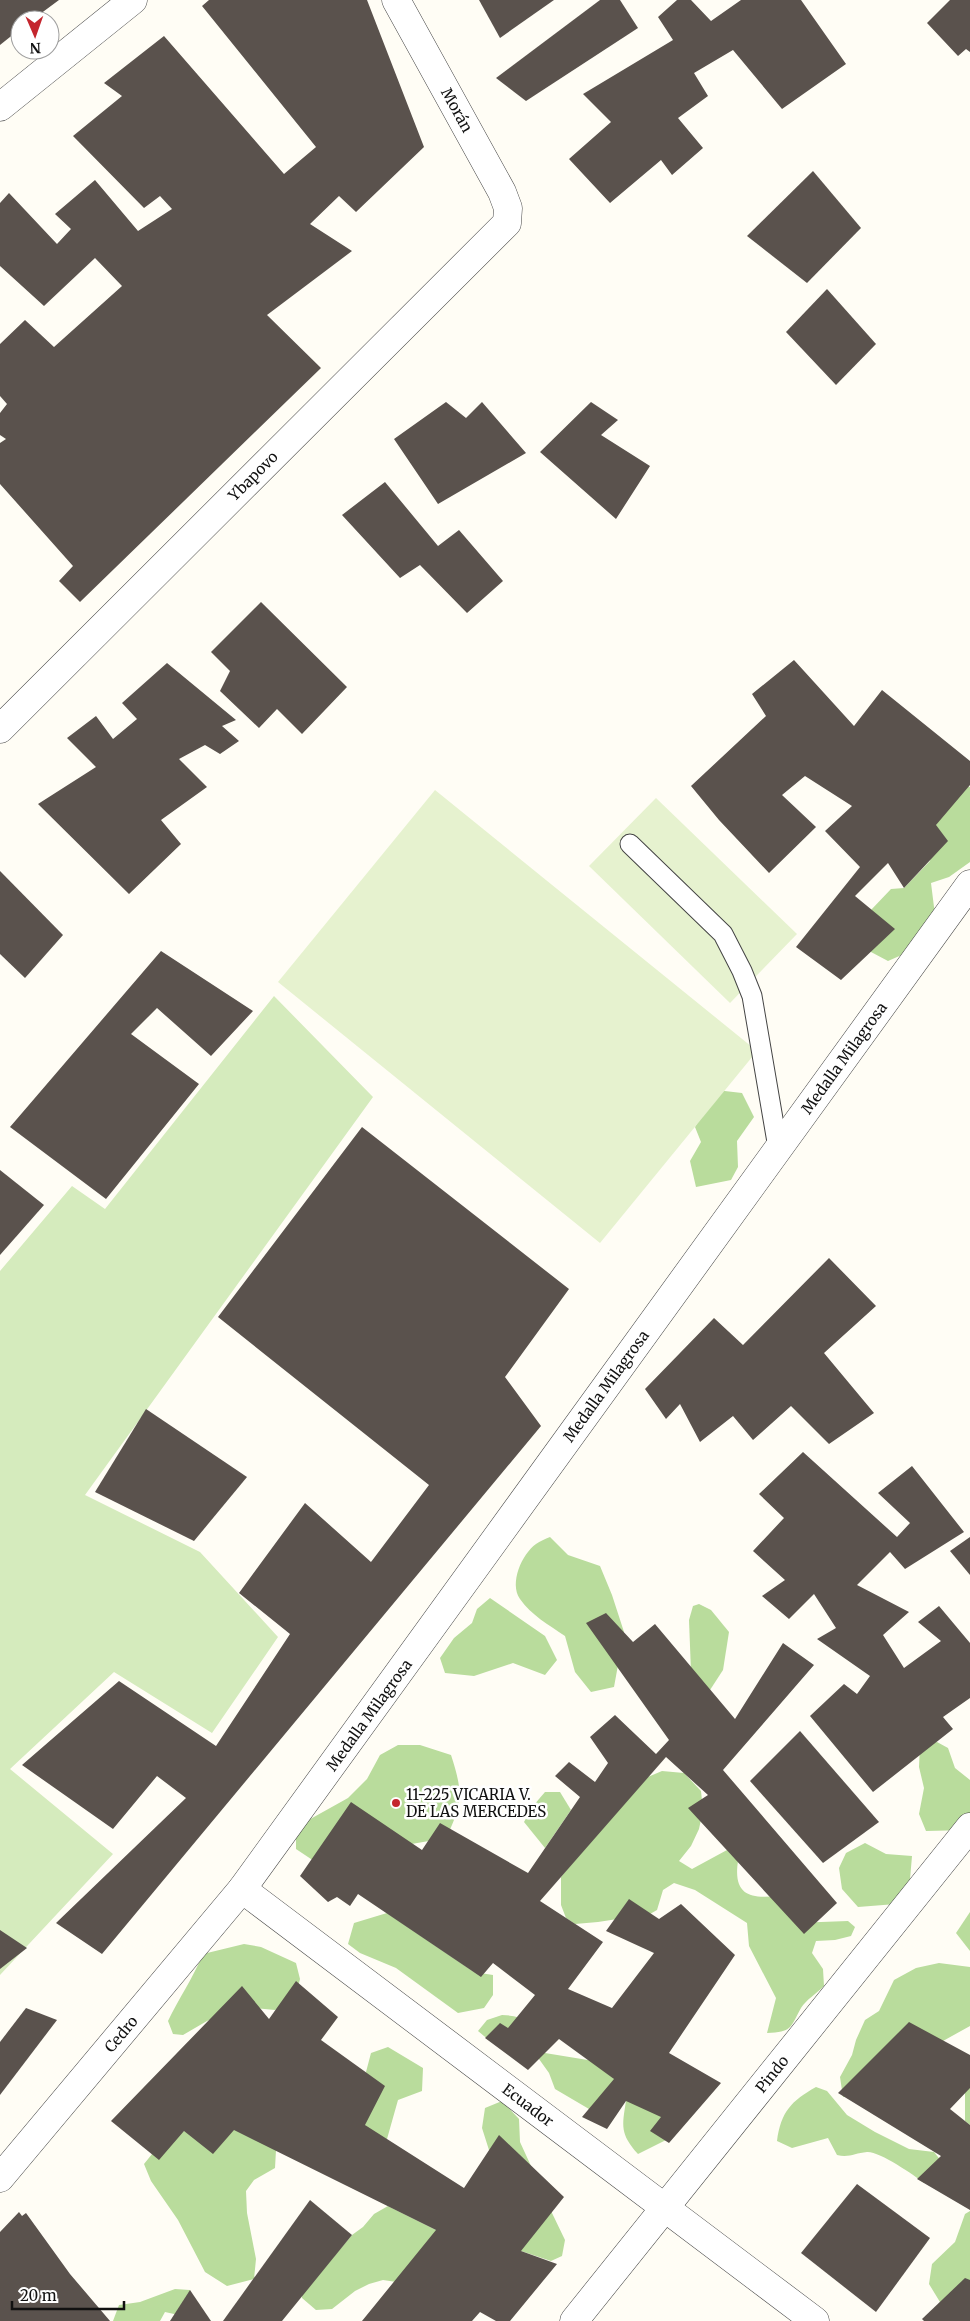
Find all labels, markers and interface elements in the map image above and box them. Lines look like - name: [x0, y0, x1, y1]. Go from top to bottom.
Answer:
- north arrow: [10, 10, 60, 60]
- text: N: [30, 39, 41, 57]
- street label: Morán: [437, 84, 477, 136]
- street label: Ybapovo: [223, 447, 282, 506]
- street label: Medalla Milagrosa: [797, 999, 891, 1117]
- street label: Medalla Milagrosa: [559, 1327, 653, 1445]
- street label: Medalla Milagrosa: [322, 1656, 416, 1774]
- place label: 11-225 VICARIA V. DE LAS MERCEDES: [406, 1785, 546, 1821]
- marker: 11-225 VICARIA V. DE LAS MERCEDES: [390, 1797, 402, 1809]
- street label: Cedro: [100, 2012, 142, 2056]
- street label: Pindo: [751, 2051, 793, 2096]
- street label: Ecuador: [499, 2080, 558, 2131]
- scale bar: [12, 2278, 125, 2310]
- text: 20 m: [20, 2286, 57, 2305]

